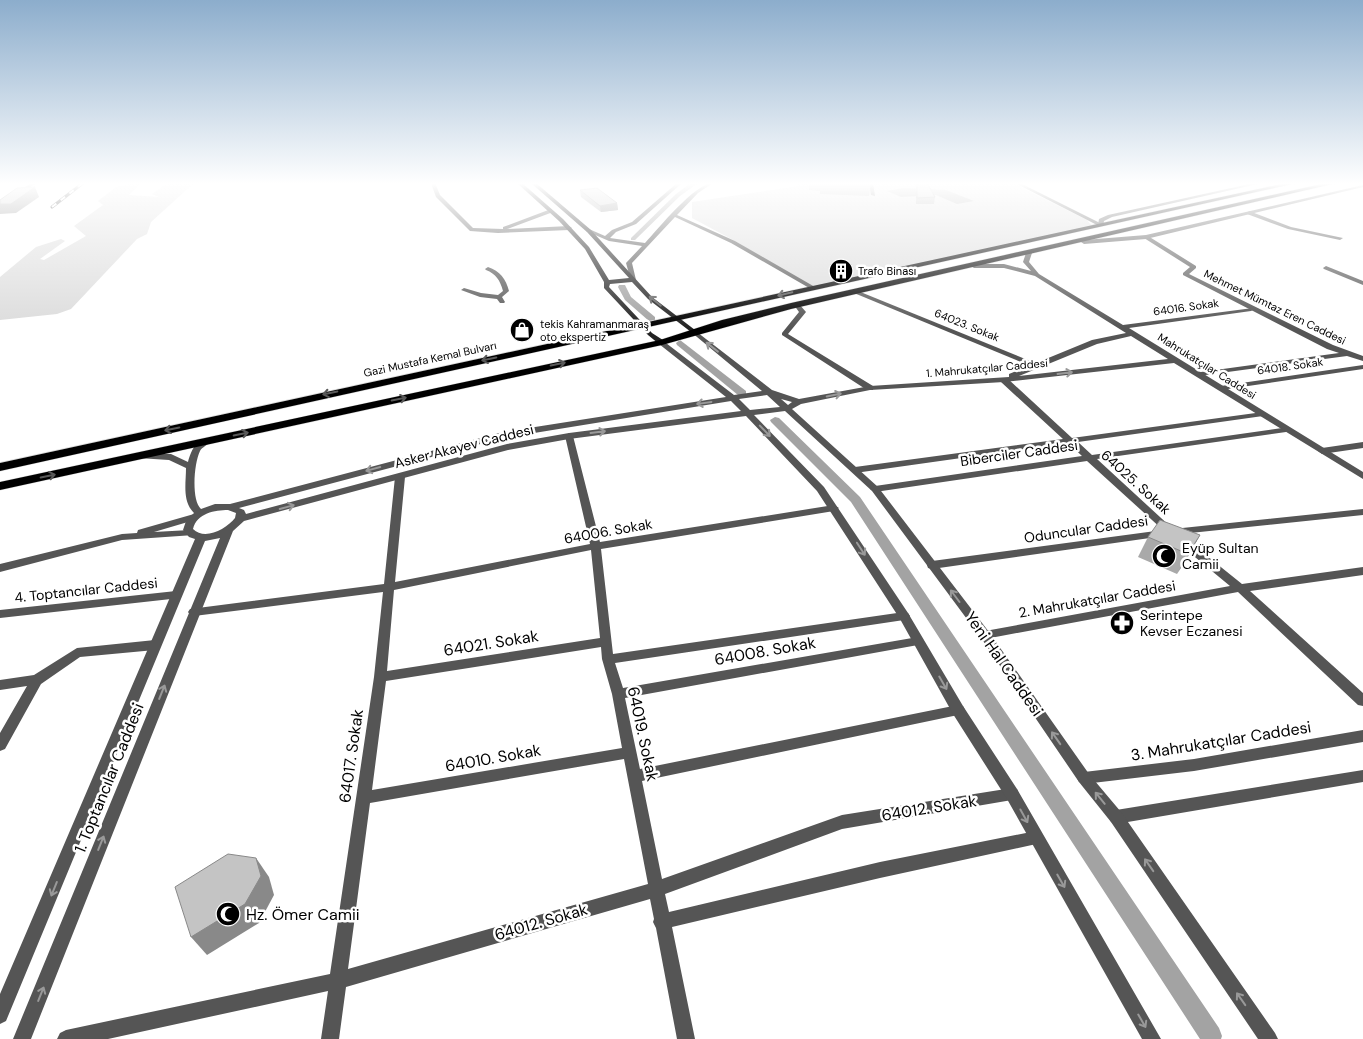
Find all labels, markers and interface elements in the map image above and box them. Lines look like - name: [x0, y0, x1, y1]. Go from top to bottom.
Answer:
- building icon: Trafo Binası: [828, 258, 854, 284]
- place label: Trafo Binası: [858, 264, 916, 278]
- street label: Mehmet Mümtaz Eren Caddesi: [1202, 266, 1348, 348]
- one-way arrow: [777, 290, 793, 300]
- one-way arrow: [648, 295, 661, 306]
- street label: 64016. Sokak: [1152, 295, 1220, 319]
- street label: 64023. Sokak: [932, 306, 1002, 345]
- shop icon: tekis Kahramanmaraş oto ekspertiz: [509, 317, 535, 343]
- place label: tekis Kahramanmaraş oto ekspertiz: [540, 317, 649, 344]
- street label: Mahrukatçılar Caddesi: [1155, 330, 1259, 402]
- street label: Gazi Mustafa Kemal Bulvarı: [362, 338, 498, 380]
- one-way arrow: [706, 341, 719, 352]
- street label: 64018. Sokak: [1256, 354, 1324, 378]
- one-way arrow: [482, 355, 498, 364]
- street label: 1. Mahrukatçılar Caddesi: [926, 356, 1048, 380]
- one-way arrow: [550, 359, 566, 368]
- one-way arrow: [1057, 368, 1073, 378]
- one-way arrow: [323, 389, 339, 399]
- one-way arrow: [826, 390, 842, 399]
- one-way arrow: [391, 394, 407, 403]
- one-way arrow: [696, 398, 712, 408]
- street label: Asker Akayev Caddesi: [392, 420, 536, 472]
- one-way arrow: [759, 424, 771, 437]
- one-way arrow: [164, 425, 180, 434]
- one-way arrow: [590, 427, 606, 437]
- one-way arrow: [232, 429, 248, 438]
- street label: Biberciler Caddesi: [959, 436, 1079, 470]
- street label: 64025. Sokak: [1097, 446, 1175, 518]
- one-way arrow: [366, 465, 382, 475]
- one-way arrow: [39, 471, 55, 480]
- one-way arrow: [279, 502, 295, 511]
- street label: Oduncular Caddesi: [1023, 511, 1149, 547]
- street label: 64006. Sokak: [562, 514, 654, 548]
- place label: Eyüp Sultan Camii: [1182, 539, 1259, 573]
- one-way arrow: [855, 542, 866, 556]
- mosque icon: Eyüp Sultan Camii: [1151, 543, 1177, 569]
- street label: 4. Toptancılar Caddesi: [14, 574, 158, 606]
- street label: 2. Mahrukatçılar Caddesi: [1017, 576, 1177, 622]
- one-way arrow: [950, 590, 961, 603]
- place label: Serintepe Kevser Eczanesi: [1140, 606, 1243, 640]
- street label: Yeni Hal Caddesi: [960, 608, 1048, 720]
- pharmacy icon: Serintepe Kevser Eczanesi: [1109, 610, 1135, 636]
- street label: 64021. Sokak: [442, 625, 540, 661]
- street label: 64008. Sokak: [713, 632, 817, 670]
- one-way arrow: [938, 675, 948, 689]
- one-way arrow: [158, 685, 167, 700]
- street label: 64019. Sokak: [623, 685, 663, 783]
- street label: 1. Toptancılar Caddesi: [69, 700, 149, 856]
- street label: 64017. Sokak: [334, 708, 368, 804]
- street label: 3. Mahrukatçılar Caddesi: [1129, 716, 1313, 766]
- one-way arrow: [1051, 731, 1061, 745]
- street label: 64010. Sokak: [443, 739, 543, 777]
- street label: 64012. Sokak: [880, 790, 978, 826]
- one-way arrow: [1095, 791, 1106, 804]
- one-way arrow: [1020, 808, 1029, 823]
- one-way arrow: [97, 836, 106, 851]
- one-way arrow: [1144, 858, 1154, 872]
- one-way arrow: [1056, 873, 1066, 887]
- one-way arrow: [48, 881, 58, 896]
- street label: 64012. Sokak: [492, 899, 590, 945]
- mosque icon: Hz. Ömer Camii: [215, 901, 241, 927]
- place label: Hz. Ömer Camii: [246, 904, 360, 925]
- one-way arrow: [36, 987, 46, 1002]
- one-way arrow: [1236, 992, 1246, 1006]
- one-way arrow: [1137, 1014, 1147, 1028]

